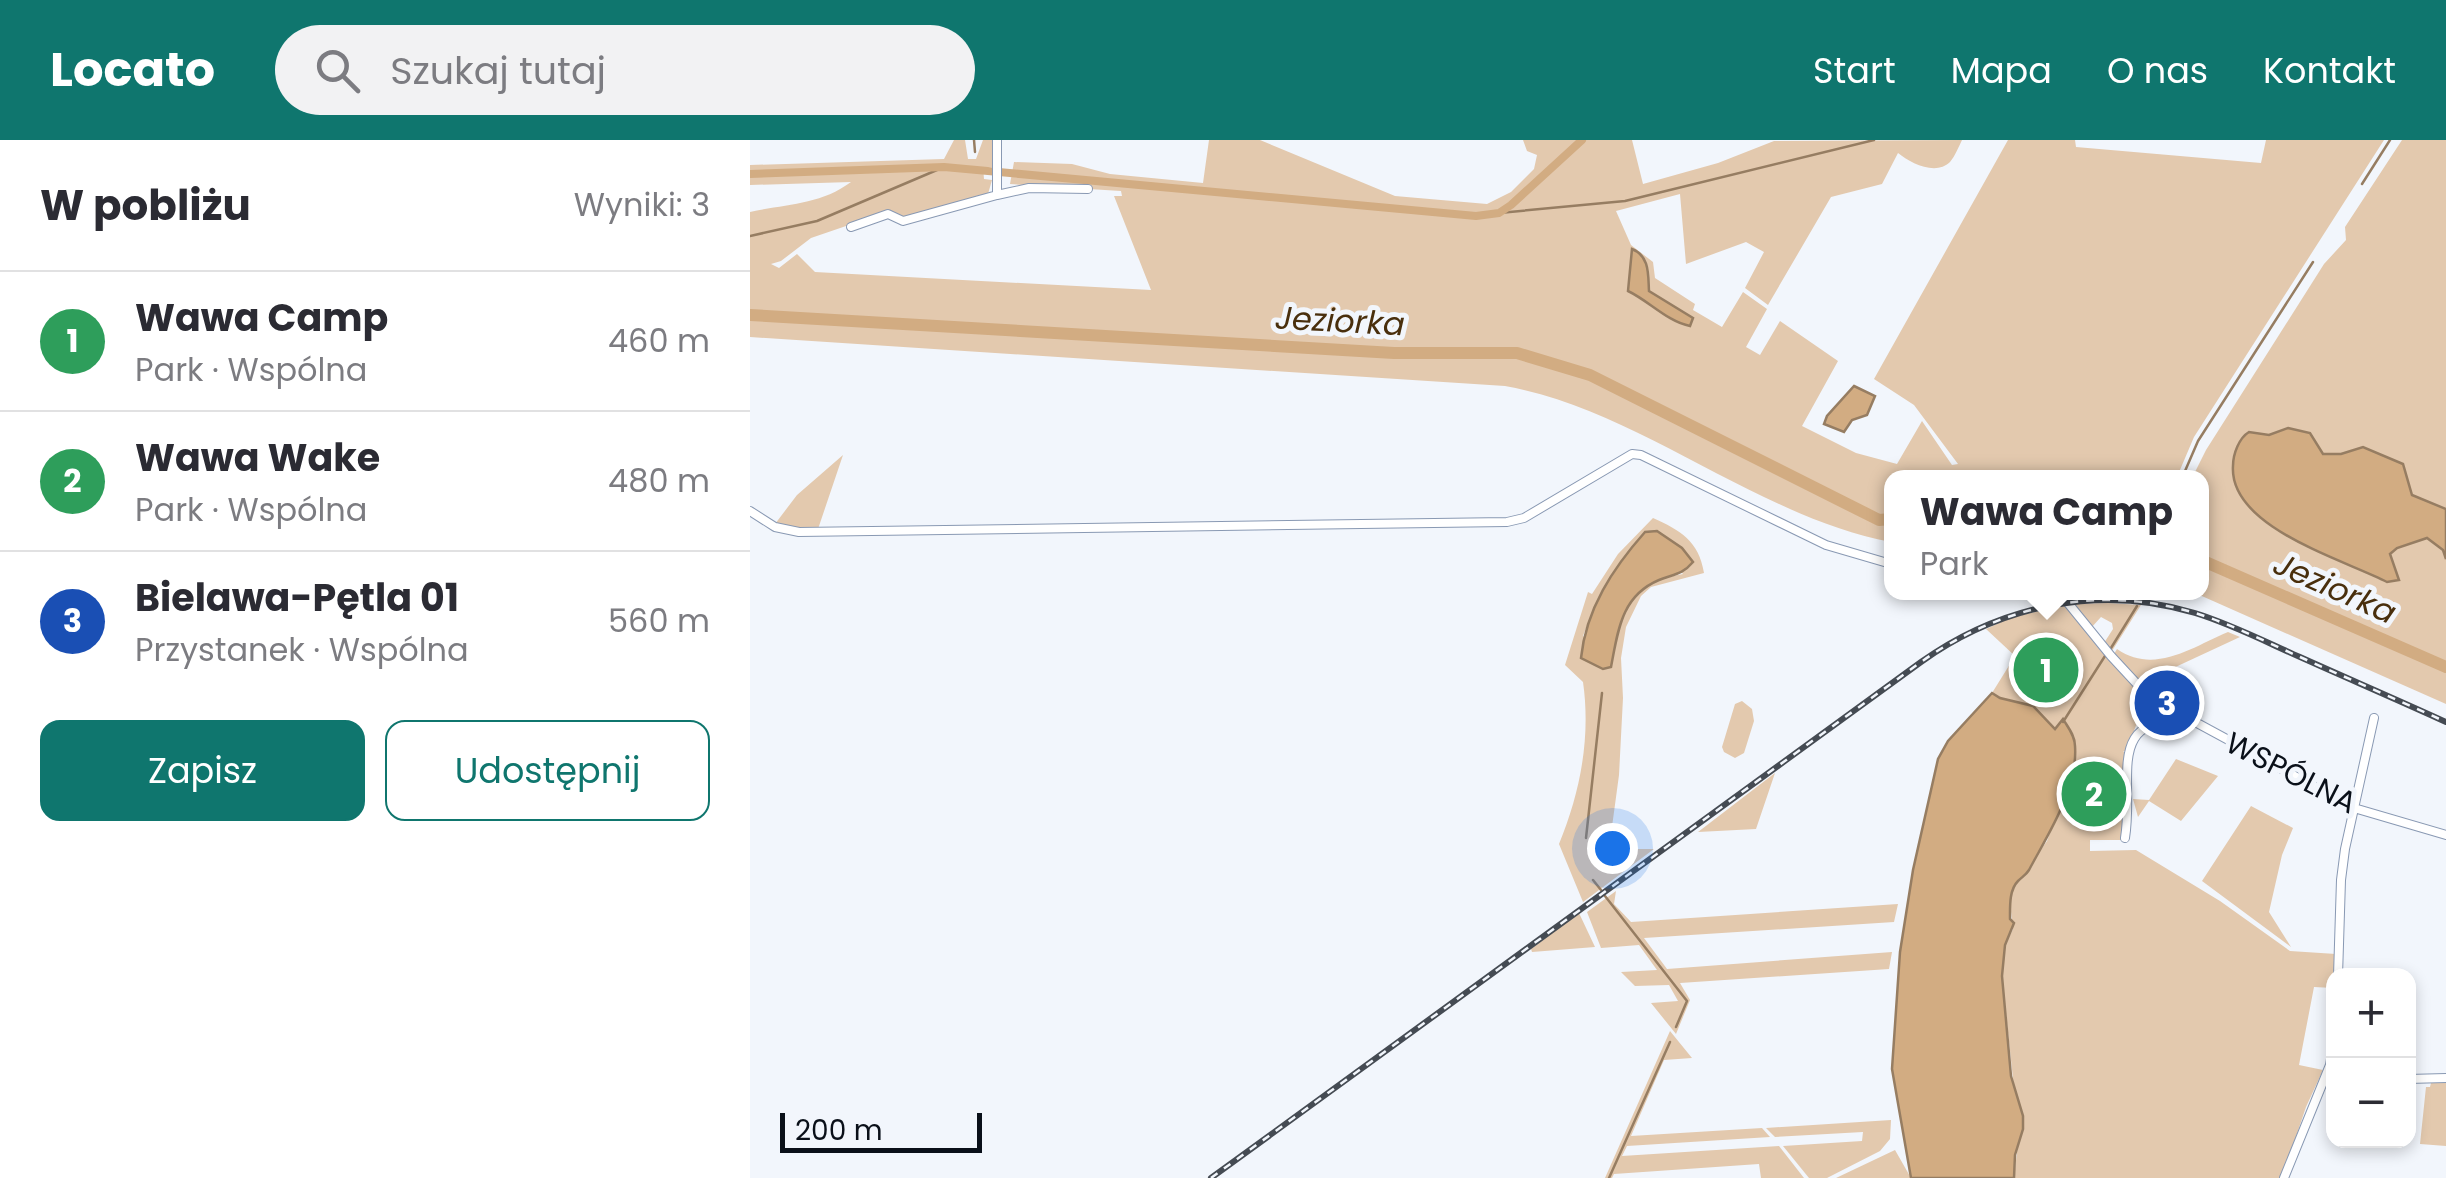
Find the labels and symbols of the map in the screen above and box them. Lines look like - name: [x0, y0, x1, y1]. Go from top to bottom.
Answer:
- water label: Jeziorka: [1274, 295, 1406, 346]
- water label: Jeziorka: [2267, 541, 2404, 634]
- pin: 1: [2014, 632, 2078, 708]
- pin: 3: [2134, 666, 2200, 740]
- street label: WSPÓLNA: [2218, 721, 2364, 824]
- pin: 2: [2062, 756, 2126, 832]
- your location: [1587, 823, 1638, 874]
- scale bar: [780, 1108, 982, 1152]

